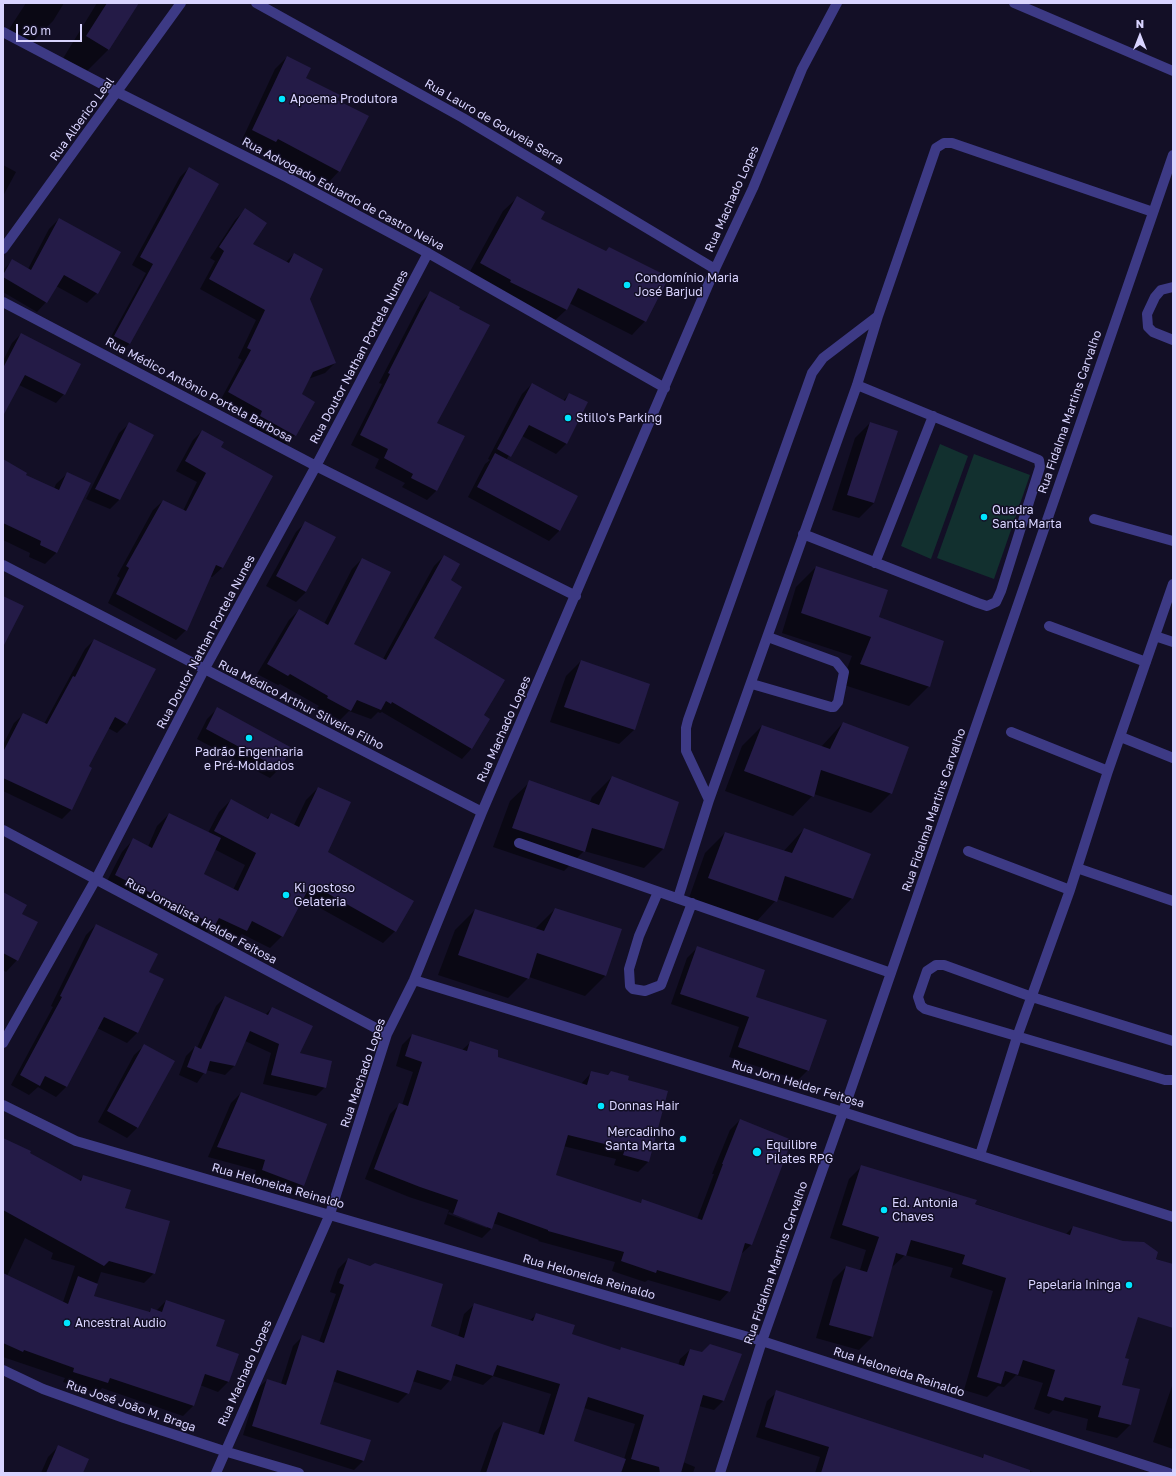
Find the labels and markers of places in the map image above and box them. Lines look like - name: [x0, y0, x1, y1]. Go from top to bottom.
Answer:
- place label: Apoema Produtora: [290, 92, 398, 106]
- marker: Apoema Produtora: [277, 94, 287, 104]
- place label: Condomínio Maria José Barjud: [635, 271, 739, 299]
- marker: Condomínio Maria José Barjud: [622, 280, 632, 290]
- place label: Stillo's Parking: [576, 411, 662, 425]
- marker: Stillo's Parking: [563, 413, 573, 423]
- place label: Quadra Santa Marta: [992, 503, 1062, 531]
- marker: Quadra Santa Marta: [979, 512, 989, 522]
- marker: Padrão Engenharia e Pré-Moldados: [244, 733, 254, 743]
- place label: Padrão Engenharia e Pré-Moldados: [195, 745, 303, 773]
- place label: Ki gostoso Gelateria: [294, 881, 355, 909]
- marker: Ki gostoso Gelateria: [281, 890, 291, 900]
- place label: Donnas Hair: [609, 1099, 679, 1113]
- marker: Donnas Hair: [596, 1101, 606, 1111]
- place label: Mercadinho Santa Marta: [605, 1125, 675, 1153]
- marker: Mercadinho Santa Marta: [678, 1134, 688, 1144]
- place label: Equilibre Pilates RPG: [766, 1138, 833, 1166]
- marker: Equilibre Pilates RPG: [751, 1146, 763, 1158]
- place label: Ed. Antonia Chaves: [892, 1196, 958, 1224]
- marker: Ed. Antonia Chaves: [879, 1205, 889, 1215]
- place label: Papelaria Ininga: [1028, 1278, 1121, 1292]
- marker: Papelaria Ininga: [1124, 1280, 1134, 1290]
- place label: Ancestral Audio: [75, 1316, 166, 1330]
- marker: Ancestral Audio: [62, 1318, 72, 1328]

